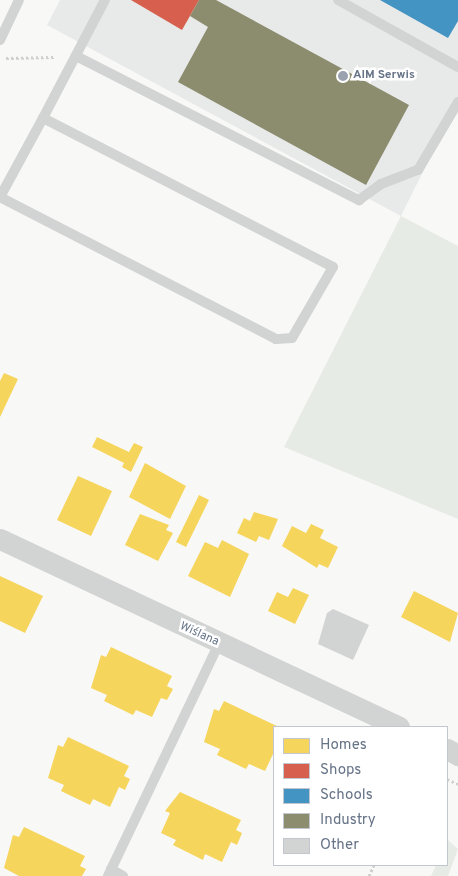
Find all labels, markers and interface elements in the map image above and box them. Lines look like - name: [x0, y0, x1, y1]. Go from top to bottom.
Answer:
- place label: AIM Serwis: [353, 69, 415, 83]
- marker: AIM Serwis: [337, 70, 349, 82]
- street label: Wiślana: [177, 620, 221, 650]
- legend: [273, 726, 448, 866]
- text: Homes: [320, 736, 367, 755]
- text: Shops: [320, 761, 361, 780]
- text: Schools: [320, 786, 373, 805]
- text: Industry: [320, 811, 376, 830]
- text: Other: [320, 836, 359, 855]

